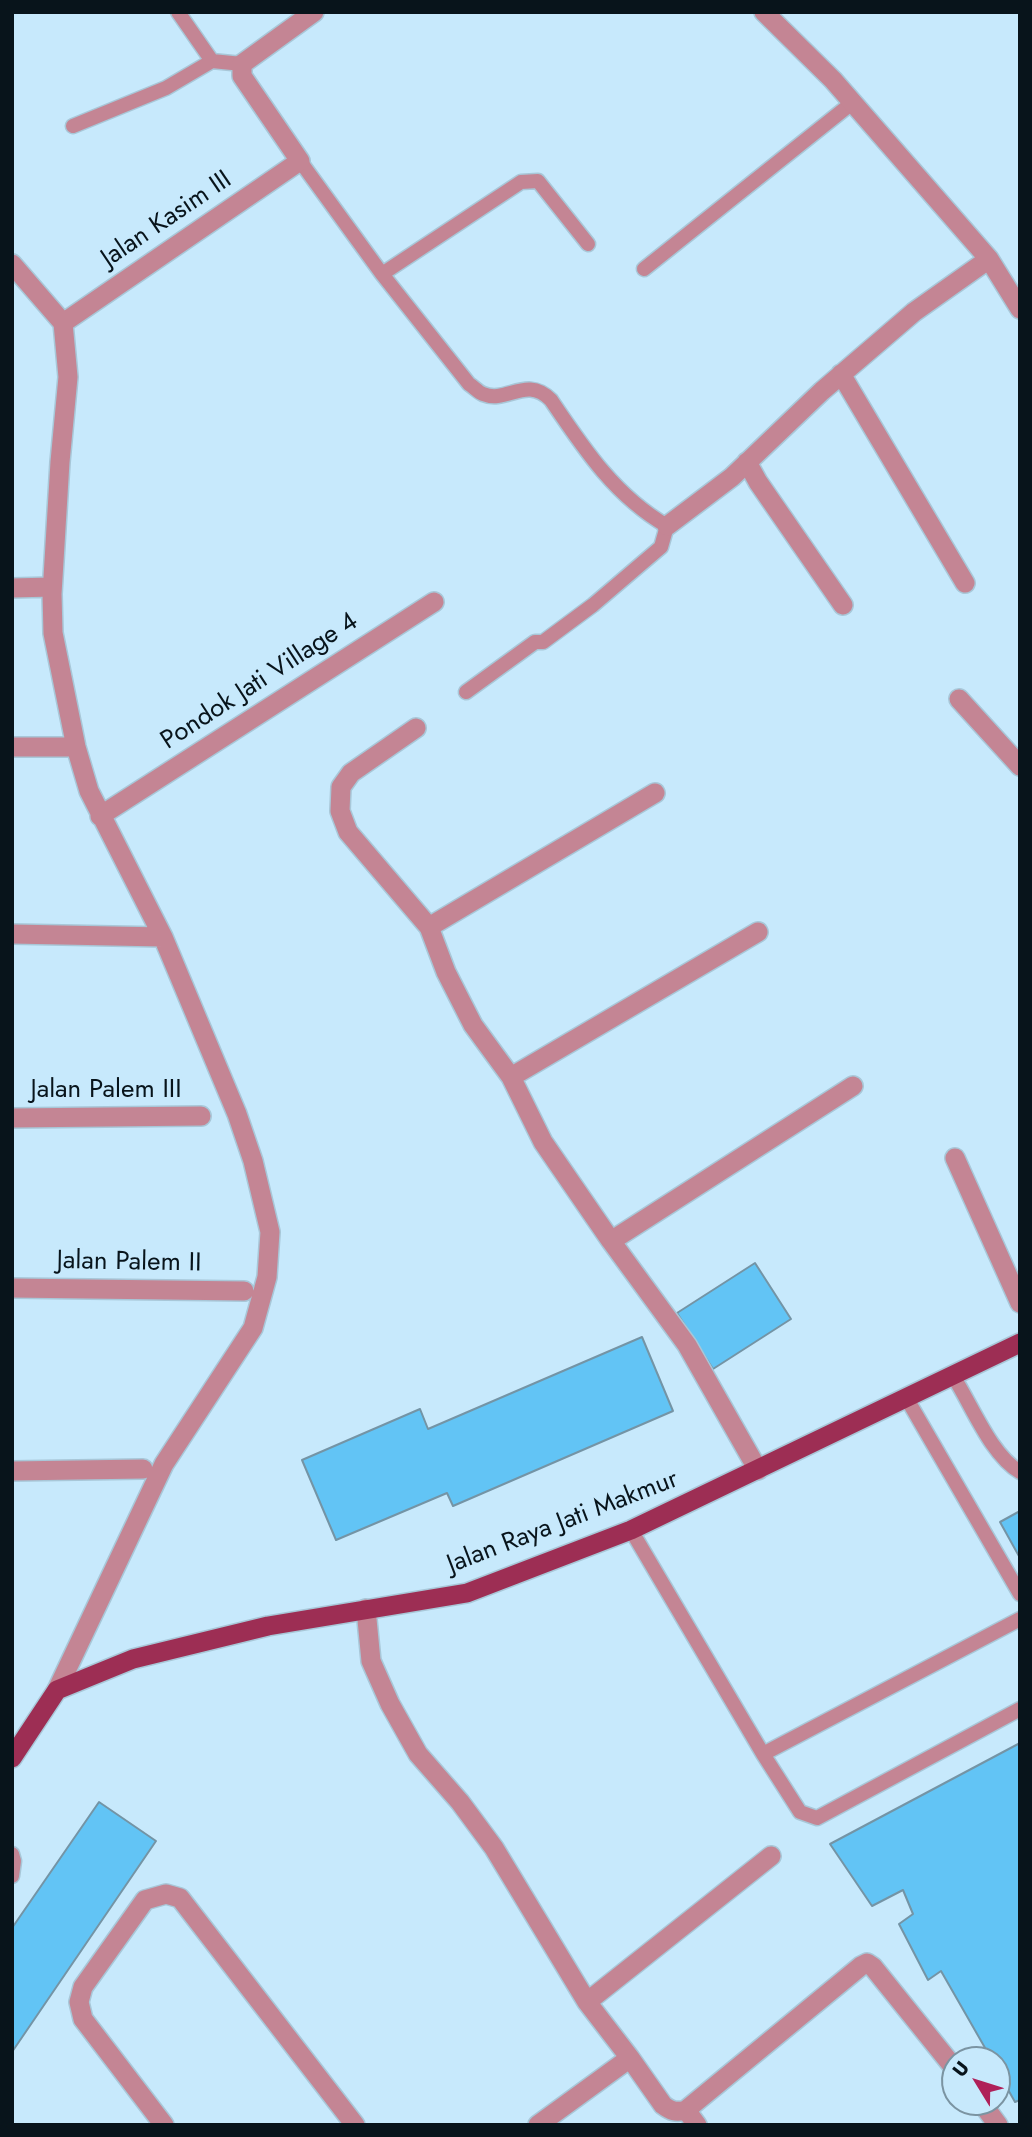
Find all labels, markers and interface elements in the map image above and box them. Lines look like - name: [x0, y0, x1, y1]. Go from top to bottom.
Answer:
- street label: Jalan Kasim III: [96, 165, 238, 275]
- street label: Pondok Jati Village 4: [156, 607, 364, 757]
- street label: Jalan Palem III: [30, 1075, 182, 1107]
- street label: Jalan Palem II: [56, 1246, 202, 1280]
- street label: Jalan Raya Jati Makmur: [443, 1465, 683, 1581]
- north arrow: [941, 2046, 1011, 2116]
- text: U: [946, 2055, 975, 2083]

